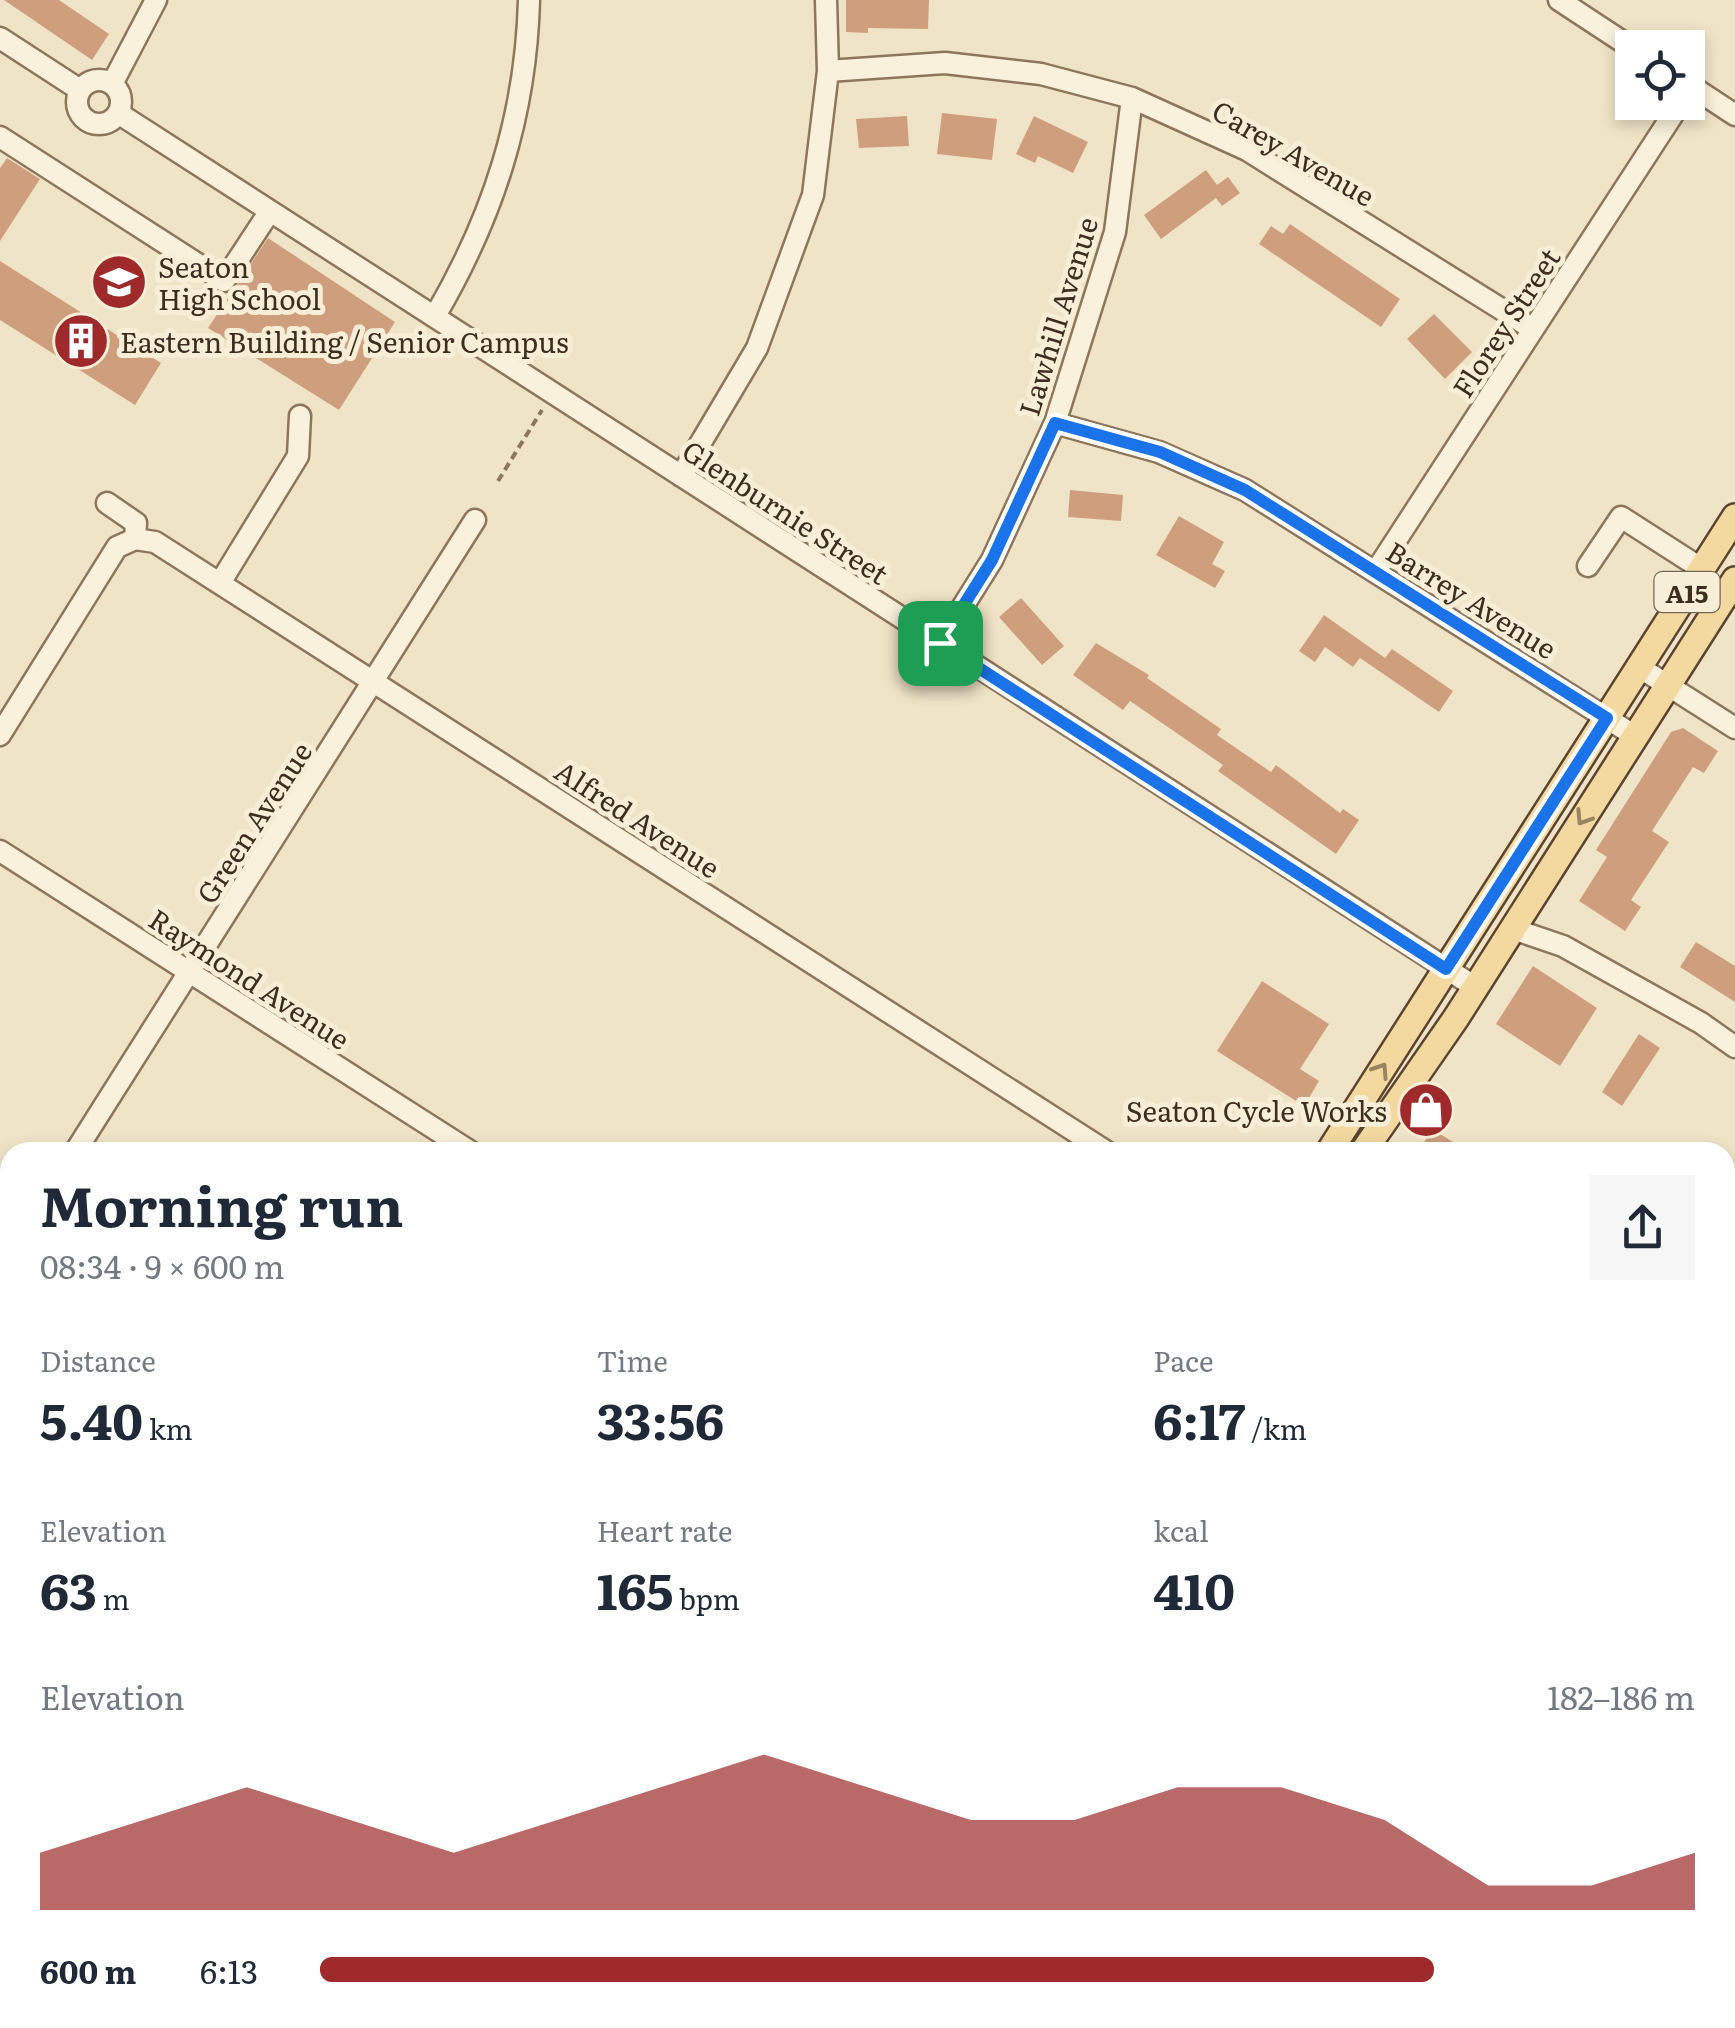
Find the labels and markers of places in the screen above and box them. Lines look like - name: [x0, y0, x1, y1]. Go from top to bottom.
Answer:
- place label: Seaton High School: [158, 245, 321, 319]
- school or university icon: Seaton High School: [89, 252, 149, 312]
- building icon: Eastern Building / Senior Campus: [51, 311, 111, 371]
- place label: Eastern Building / Senior Campus: [120, 320, 569, 362]
- pin: [898, 601, 983, 686]
- shop icon: Seaton Cycle Works: [1396, 1080, 1456, 1140]
- place label: Seaton Cycle Works: [1126, 1089, 1387, 1131]

